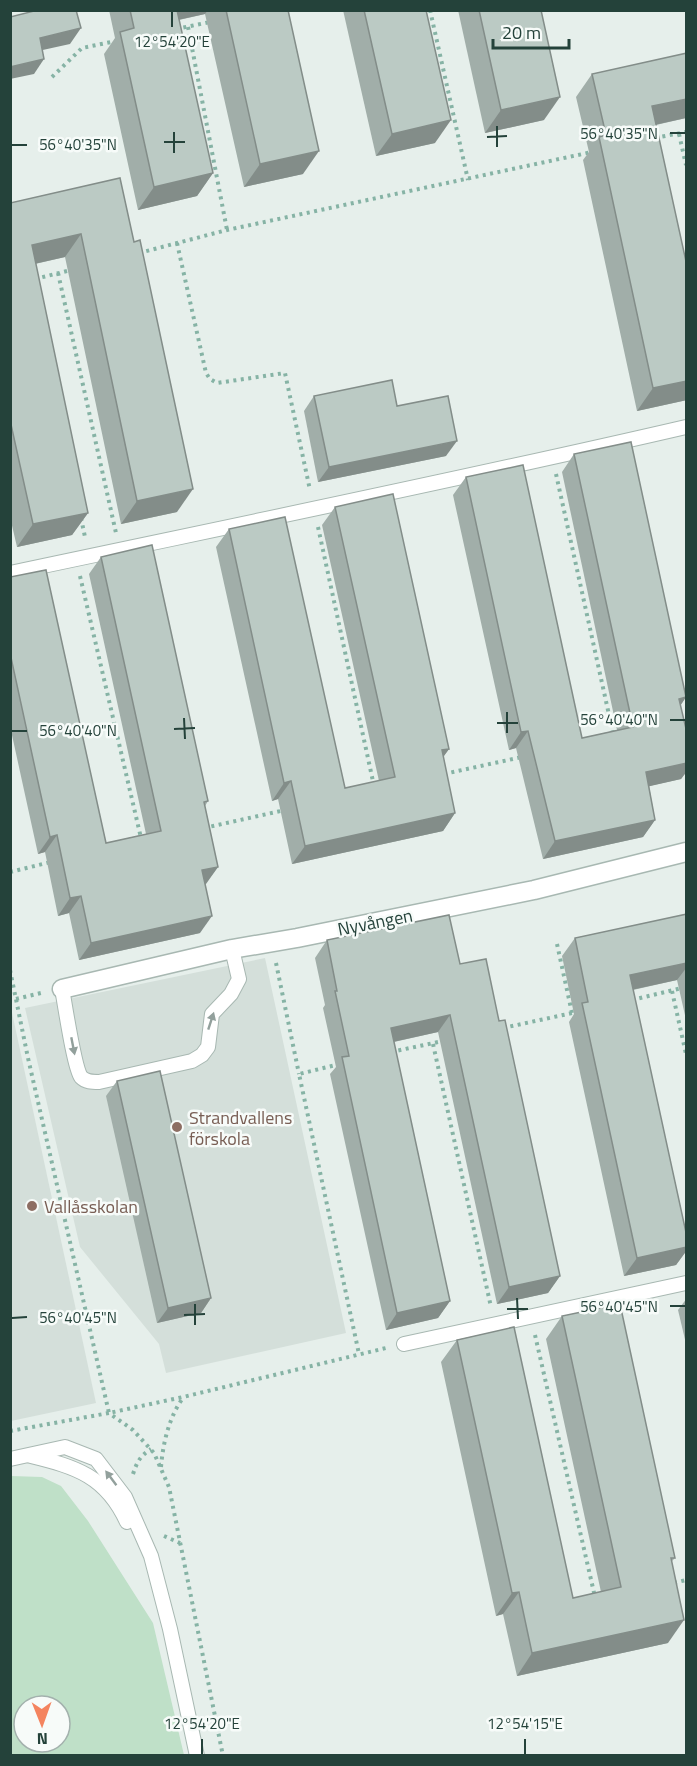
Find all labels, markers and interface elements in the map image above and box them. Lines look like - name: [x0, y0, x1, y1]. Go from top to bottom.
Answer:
- scale bar: [493, 12, 570, 50]
- text: 20 m: [502, 19, 541, 46]
- text: 12°54'20"E: [134, 30, 210, 53]
- text: 56°40'35"N: [580, 122, 658, 145]
- text: 56°40'35"N: [39, 133, 117, 156]
- text: 56°40'40"N: [580, 708, 658, 731]
- text: 56°40'40"N: [39, 719, 117, 742]
- street label: Nyvången: [335, 901, 415, 943]
- one-way arrow: [207, 1012, 217, 1030]
- one-way arrow: [69, 1037, 78, 1056]
- place label: Strandvallens förskola: [189, 1104, 292, 1152]
- marker: Strandvallens förskola: [170, 1120, 184, 1134]
- place label: Vallåsskolan: [44, 1193, 138, 1220]
- marker: Vallåsskolan: [25, 1199, 39, 1213]
- text: 56°40'45"N: [580, 1295, 658, 1318]
- text: 56°40'45"N: [39, 1306, 117, 1329]
- one-way arrow: [105, 1471, 117, 1487]
- north arrow: [12, 1694, 72, 1754]
- text: 12°54'20"E: [164, 1712, 240, 1735]
- text: 12°54'15"E: [487, 1712, 563, 1735]
- text: N: [37, 1727, 48, 1751]

